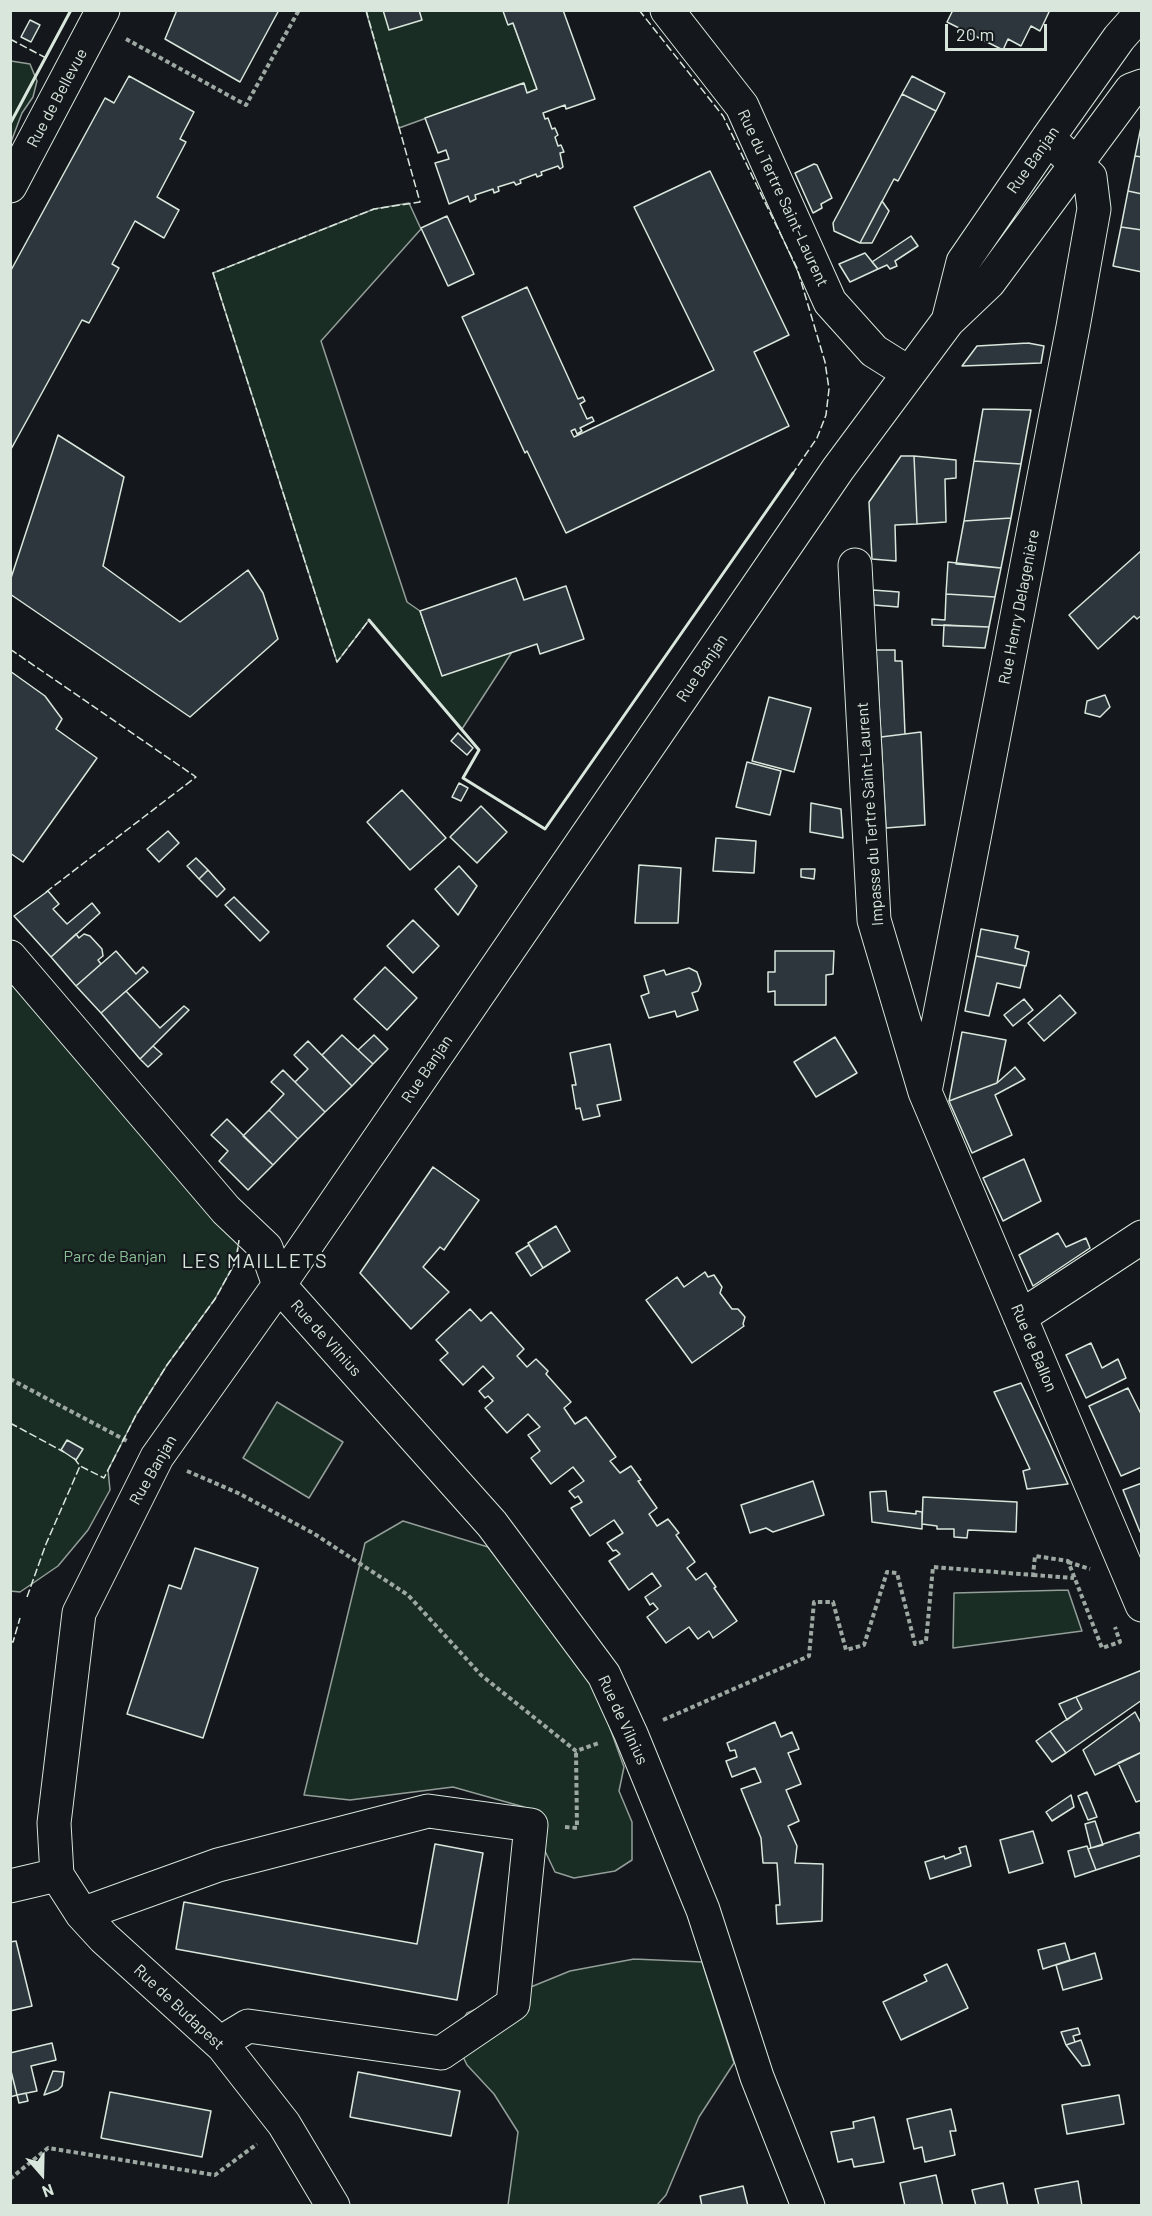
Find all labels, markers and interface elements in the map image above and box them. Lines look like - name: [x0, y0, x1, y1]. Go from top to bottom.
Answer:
- scale bar: [948, 12, 1050, 50]
- text: 20 m: [956, 23, 994, 45]
- street label: Rue de Bellevue: [23, 45, 91, 151]
- street label: Rue du Tertre Saint-Laurent: [733, 106, 833, 290]
- street label: Rue Banjan: [1003, 123, 1063, 197]
- street label: Rue Henry Delagenière: [995, 528, 1043, 686]
- street label: Rue Banjan: [672, 630, 732, 706]
- street label: Impasse du Tertre Saint-Laurent: [853, 701, 887, 927]
- street label: Rue Banjan: [397, 1031, 457, 1107]
- park label: Parc de Banjan: [64, 1247, 166, 1267]
- district label: LES MAILLETS: [182, 1249, 328, 1273]
- street label: Rue de Vilnius: [287, 1296, 365, 1380]
- street label: Rue de Ballon: [1007, 1301, 1061, 1395]
- street label: Rue Banjan: [125, 1432, 181, 1508]
- street label: Rue de Vilnius: [594, 1672, 652, 1768]
- street label: Rue de Budapest: [130, 1960, 228, 2054]
- north arrow: [12, 2144, 72, 2204]
- text: N: [40, 2181, 57, 2202]

